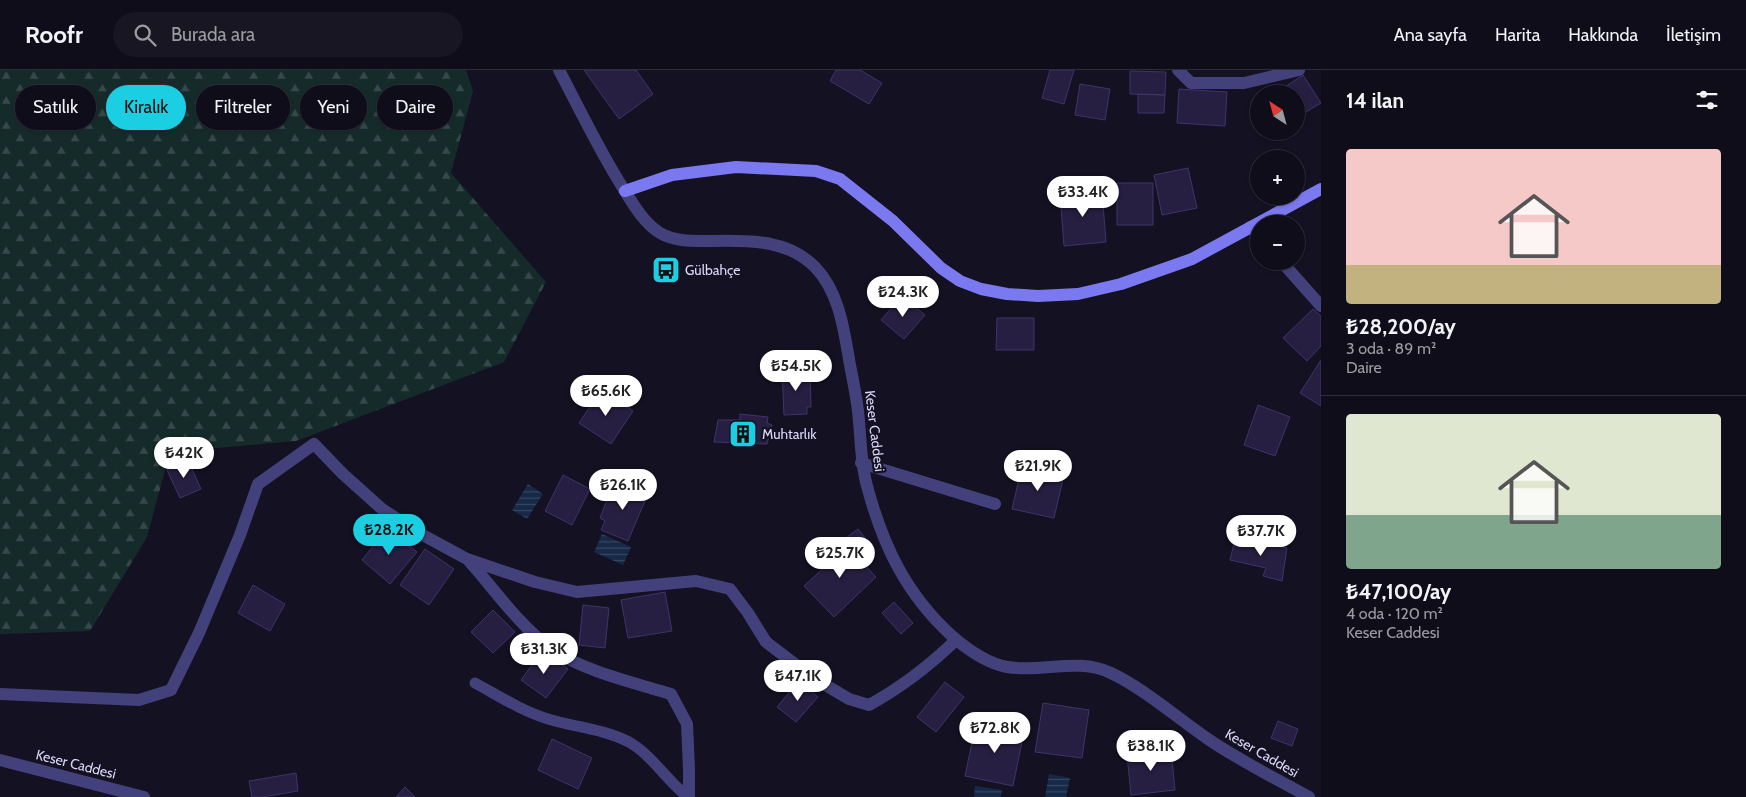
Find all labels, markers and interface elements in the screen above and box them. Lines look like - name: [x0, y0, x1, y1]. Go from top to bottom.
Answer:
- search box: [113, 12, 463, 57]
- text: Roofr: [25, 20, 83, 49]
- icon: search: [131, 21, 159, 49]
- text: Burada ara: [171, 23, 255, 46]
- text: Ana sayfa: [1394, 24, 1467, 46]
- text: Harita: [1495, 24, 1540, 46]
- text: Hakkında: [1568, 24, 1638, 46]
- text: İletişim: [1666, 24, 1721, 46]
- chip: Satılık: [15, 85, 96, 130]
- chip: Kiralık: [106, 85, 186, 130]
- chip: Filtreler: [196, 85, 290, 130]
- chip: Yeni: [300, 85, 367, 130]
- chip: Daire: [377, 85, 453, 130]
- north arrow: [1250, 85, 1305, 140]
- map controls: [1250, 85, 1305, 270]
- icon: filters: [1693, 86, 1721, 114]
- text: 14 ilan: [1346, 88, 1404, 113]
- button: +: [1250, 150, 1305, 205]
- pin: ₺33.4K: [1042, 176, 1124, 218]
- icon: home: [1489, 181, 1579, 271]
- text: ₺33.4K: [1058, 182, 1108, 201]
- button: −: [1250, 215, 1305, 270]
- bus stop icon: Gülbahçe: [651, 255, 681, 285]
- place label: Gülbahçe: [685, 261, 740, 279]
- pin: ₺24.3K: [862, 276, 944, 318]
- text: ₺24.3K: [878, 282, 928, 301]
- text: ₺28,200/ay: [1346, 314, 1456, 339]
- text: 3 oda · 89 m²: [1346, 339, 1436, 358]
- pin: ₺54.5K: [755, 350, 837, 392]
- text: ₺54.5K: [771, 356, 821, 375]
- text: Daire: [1346, 358, 1382, 377]
- pin: ₺65.6K: [565, 374, 647, 417]
- text: ₺65.6K: [581, 381, 631, 400]
- street label: Keser Caddesi: [861, 389, 889, 473]
- building icon: Muhtarlık: [728, 419, 758, 449]
- place label: Muhtarlık: [762, 425, 817, 443]
- pin: ₺42K: [154, 436, 214, 479]
- text: ₺42K: [165, 443, 203, 462]
- icon: home: [1489, 447, 1579, 537]
- pin: ₺21.9K: [997, 450, 1079, 492]
- text: ₺21.9K: [1015, 456, 1061, 475]
- pin: ₺26.1K: [582, 468, 664, 511]
- text: ₺26.1K: [600, 475, 646, 494]
- pin: ₺28.2K: [348, 514, 430, 556]
- pin: ₺37.7K: [1220, 514, 1302, 557]
- text: ₺28.2K: [364, 520, 414, 539]
- text: ₺37.7K: [1237, 521, 1285, 540]
- pin: ₺25.7K: [799, 536, 881, 579]
- text: ₺25.7K: [816, 543, 864, 562]
- text: ₺47,100/ay: [1346, 579, 1451, 604]
- text: 4 oda · 120 m²: [1346, 604, 1443, 623]
- text: Keser Caddesi: [1346, 623, 1440, 642]
- pin: ₺31.3K: [503, 632, 585, 675]
- text: ₺31.3K: [521, 639, 567, 658]
- pin: ₺47.1K: [757, 660, 839, 702]
- text: ₺47.1K: [775, 666, 821, 685]
- pin: ₺72.8K: [954, 712, 1036, 754]
- text: ₺72.8K: [970, 718, 1020, 737]
- street label: Keser Caddesi: [1222, 725, 1302, 781]
- pin: ₺38.1K: [1110, 730, 1192, 772]
- text: ₺38.1K: [1127, 736, 1175, 755]
- street label: Keser Caddesi: [34, 745, 118, 783]

